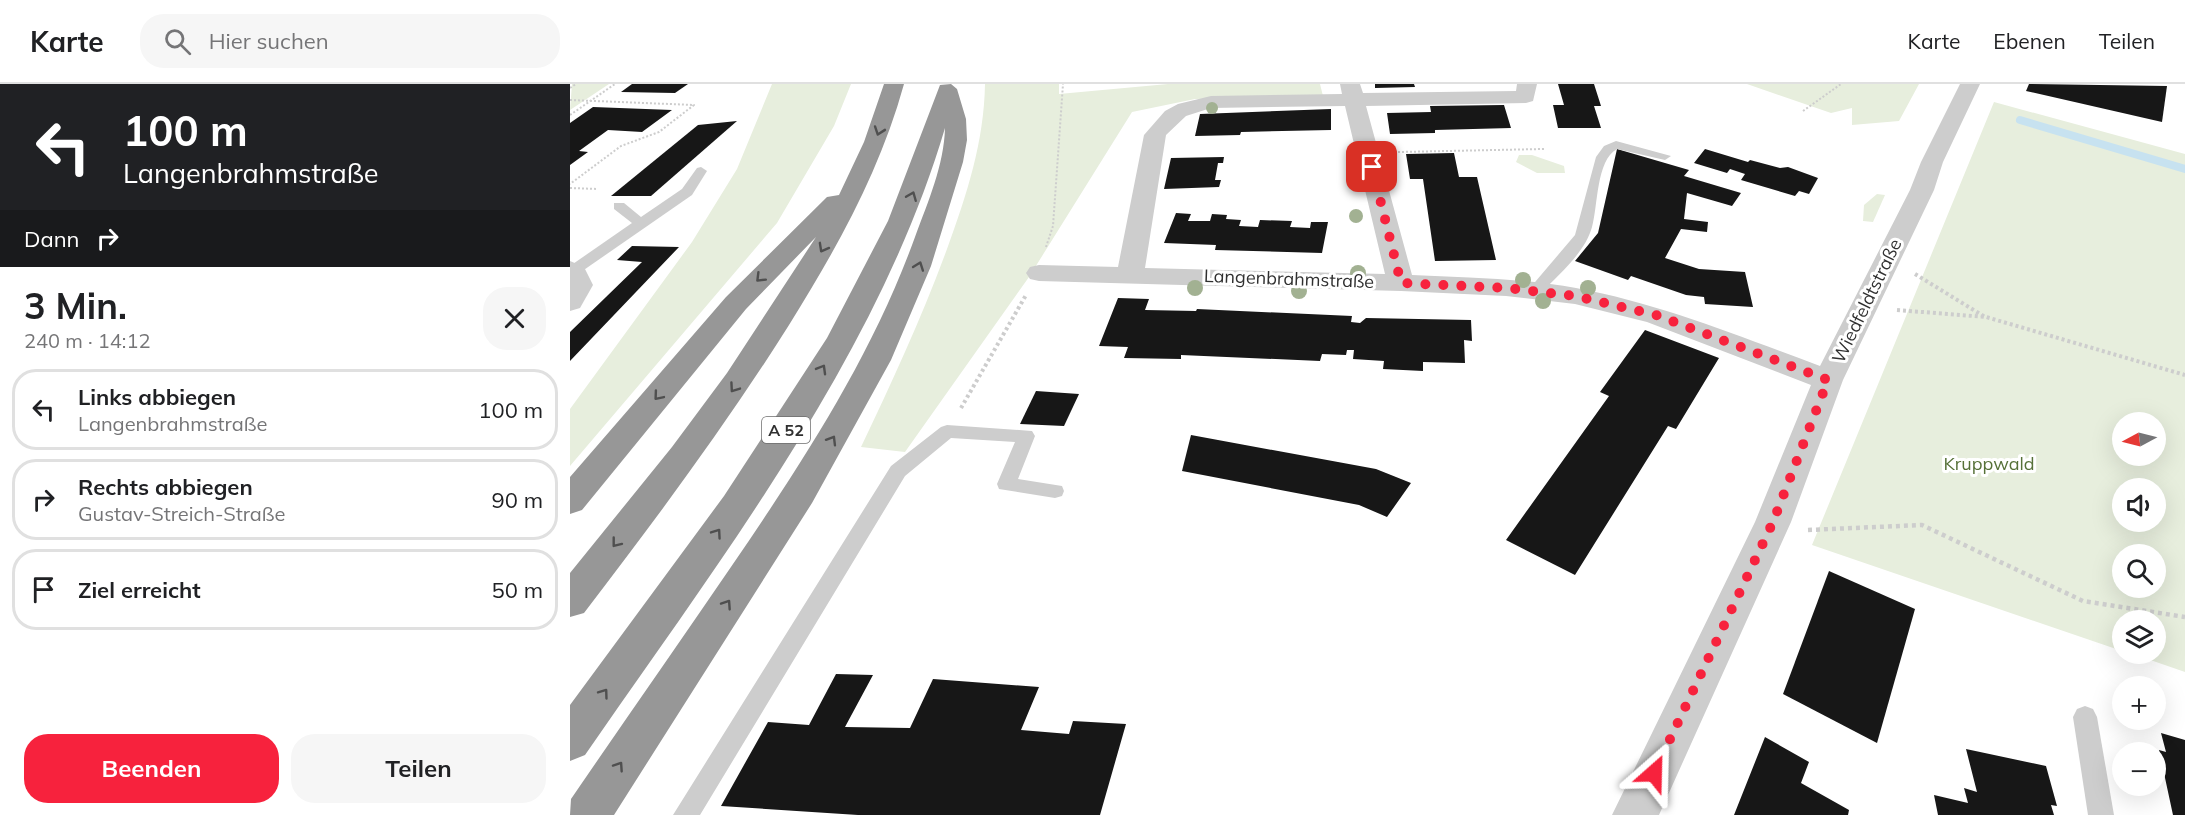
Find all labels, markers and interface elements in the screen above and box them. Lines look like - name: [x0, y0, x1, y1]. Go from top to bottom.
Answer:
- search box: [140, 14, 560, 68]
- text: Karte: [30, 24, 104, 59]
- icon: search: [161, 25, 194, 58]
- text: Hier suchen: [209, 27, 329, 55]
- text: Karte: [1908, 28, 1960, 54]
- text: Ebenen: [1993, 28, 2066, 54]
- text: Teilen: [2099, 28, 2155, 54]
- text: 100 m: [123, 104, 248, 157]
- icon: left: [24, 108, 102, 186]
- one-way arrow: [873, 125, 886, 136]
- pin: [1346, 141, 1397, 192]
- icon: arrive: [1355, 150, 1388, 183]
- text: Langenbrahmstraße: [123, 156, 379, 190]
- one-way arrow: [905, 191, 917, 202]
- icon: right: [91, 222, 124, 255]
- text: Dann: [24, 225, 79, 253]
- street label: Wiedfeldtstraße: [1827, 235, 1907, 367]
- one-way arrow: [819, 241, 830, 252]
- one-way arrow: [911, 261, 924, 271]
- street label: Langenbrahmstraße: [1203, 264, 1375, 293]
- one-way arrow: [757, 271, 768, 282]
- text: 3 Min.: [24, 283, 127, 328]
- button: close: [483, 287, 546, 350]
- text: 240 m · 14:12: [24, 328, 150, 353]
- one-way arrow: [815, 365, 827, 375]
- one-way arrow: [730, 381, 741, 392]
- text: Links abbiegen: [78, 383, 236, 411]
- one-way arrow: [654, 389, 665, 400]
- icon: left: [27, 393, 60, 426]
- text: 100 m: [478, 396, 543, 424]
- text: Langenbrahmstraße: [78, 411, 267, 436]
- north arrow: [2112, 412, 2166, 466]
- map controls: [2112, 412, 2166, 796]
- road number: A 52: [762, 417, 810, 443]
- one-way arrow: [825, 436, 837, 446]
- park label: Kruppwald: [1943, 452, 2035, 475]
- text: Rechts abbiegen: [78, 473, 253, 501]
- button: sound: [2112, 478, 2166, 532]
- icon: right: [27, 483, 60, 516]
- text: 90 m: [492, 486, 543, 514]
- text: Gustav-Streich-Straße: [78, 501, 285, 526]
- one-way arrow: [710, 529, 721, 540]
- one-way arrow: [612, 536, 623, 547]
- button: search: [2112, 544, 2166, 598]
- icon: arrive: [27, 573, 60, 606]
- text: Ziel erreicht: [78, 576, 201, 604]
- text: 50 m: [492, 576, 543, 604]
- one-way arrow: [720, 600, 731, 611]
- button: layers: [2112, 610, 2166, 664]
- button: +: [2112, 676, 2166, 730]
- one-way arrow: [597, 688, 608, 699]
- button: Beenden: [24, 734, 279, 803]
- button: Teilen: [291, 734, 546, 803]
- position arrow: [1622, 741, 1686, 805]
- button: −: [2112, 742, 2166, 796]
- one-way arrow: [612, 762, 623, 773]

